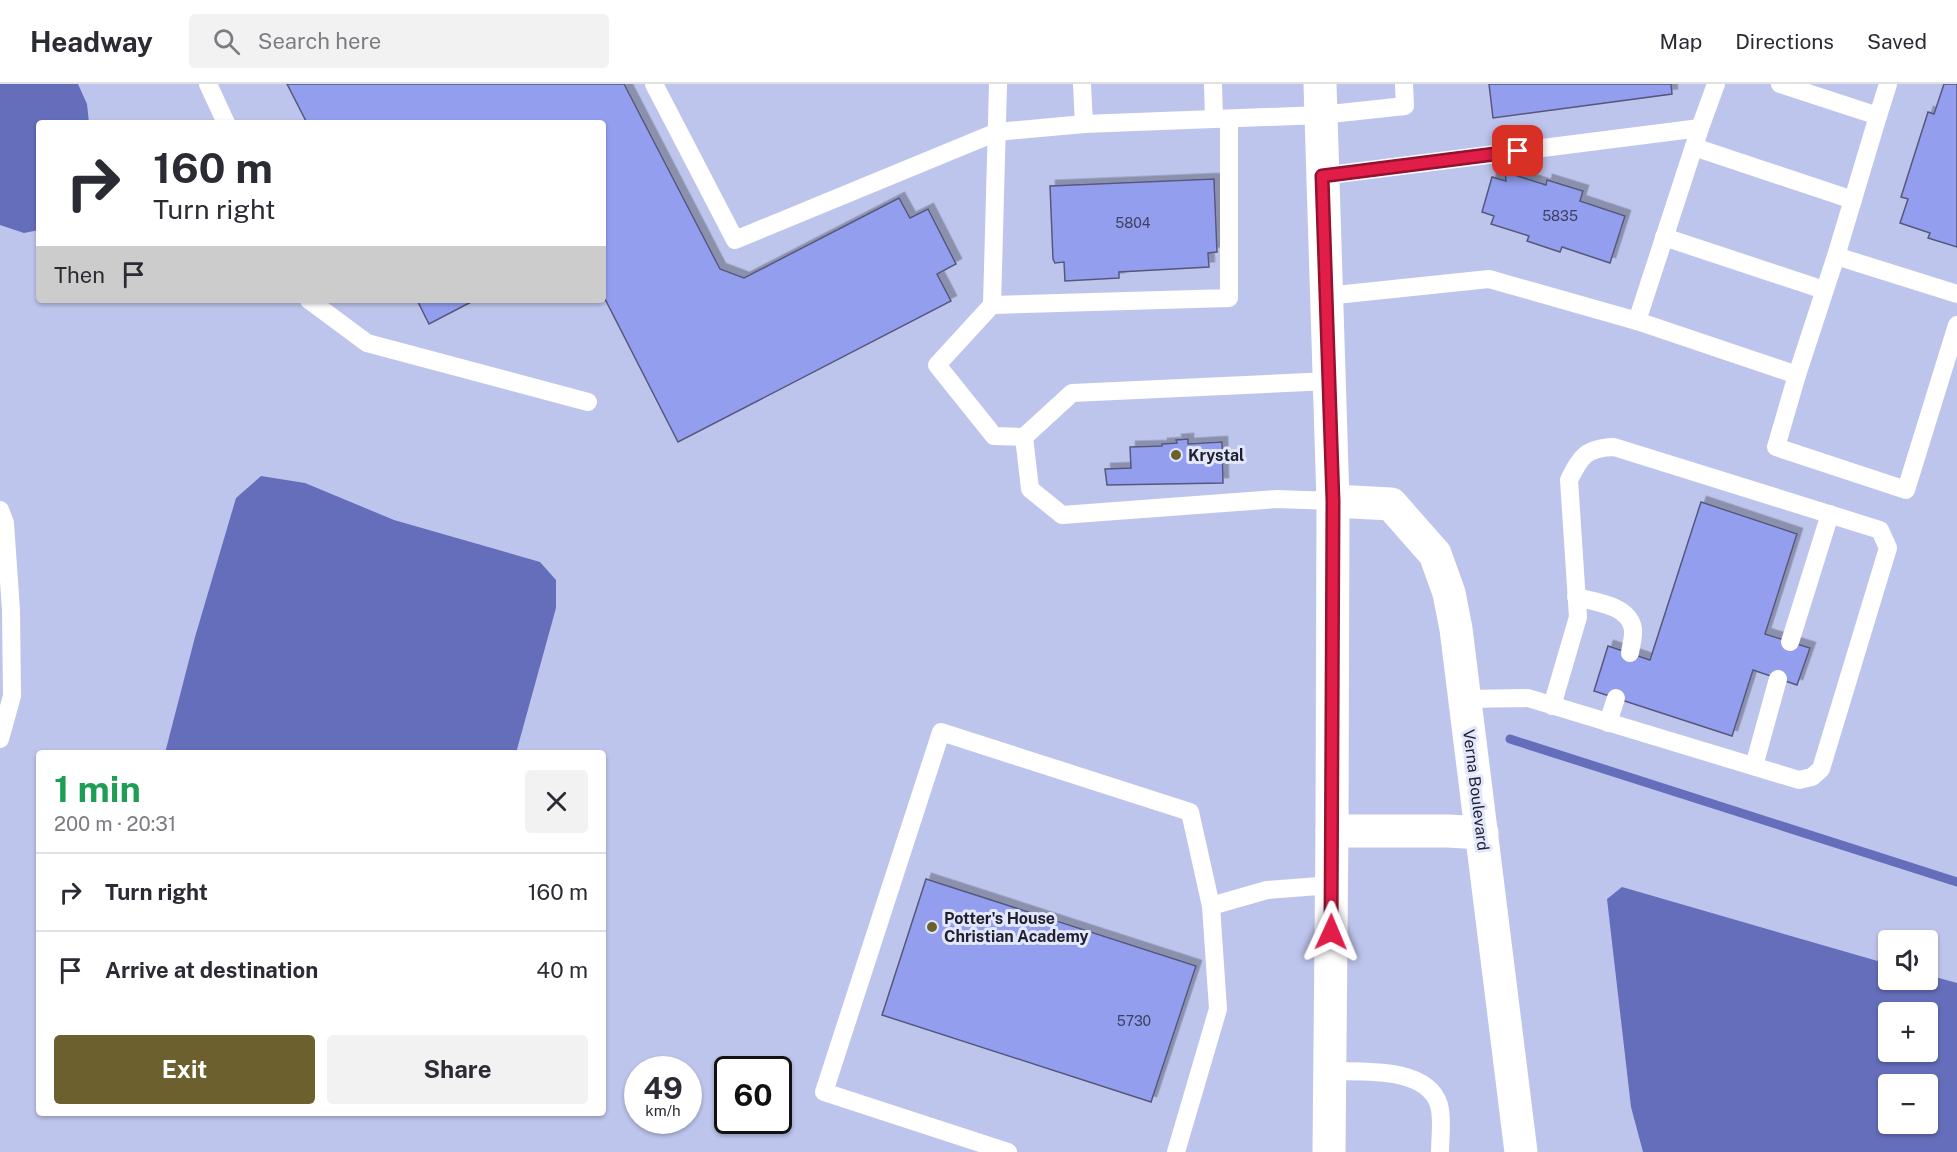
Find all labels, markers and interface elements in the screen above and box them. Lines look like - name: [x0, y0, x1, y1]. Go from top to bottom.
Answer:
- search box: [189, 14, 609, 68]
- text: Headway: [30, 25, 153, 58]
- icon: search: [210, 25, 243, 58]
- text: Search here: [258, 28, 381, 54]
- text: Map: [1660, 29, 1702, 54]
- text: Directions: [1735, 29, 1834, 54]
- text: Saved: [1867, 29, 1927, 54]
- pin: [1492, 125, 1543, 176]
- icon: arrive: [1501, 134, 1534, 167]
- text: 160 m: [153, 143, 273, 192]
- icon: right: [54, 144, 132, 222]
- text: Turn right: [153, 193, 276, 225]
- house number: 5835: [1542, 208, 1578, 224]
- house number: 5804: [1115, 215, 1151, 231]
- icon: arrive: [117, 258, 150, 291]
- text: Then: [54, 262, 105, 288]
- place label: Krystal: [1188, 446, 1244, 465]
- marker: Krystal: [1169, 448, 1183, 462]
- street label: Verna Boulevard: [1459, 728, 1493, 852]
- text: 1 min: [54, 768, 141, 810]
- button: close: [525, 770, 588, 833]
- text: 200 m · 20:31: [54, 812, 176, 836]
- icon: right: [54, 876, 87, 909]
- text: Turn right: [105, 879, 208, 905]
- text: 160 m: [528, 879, 588, 905]
- position arrow: [1299, 900, 1363, 964]
- place label: Potter's House Christian Academy: [944, 909, 1088, 946]
- marker: Potter's House Christian Academy: [925, 920, 939, 934]
- map controls: [1878, 930, 1938, 1134]
- button: sound: [1878, 930, 1938, 990]
- icon: arrive: [54, 954, 87, 987]
- text: Arrive at destination: [105, 957, 318, 983]
- text: 40 m: [536, 957, 588, 983]
- button: +: [1878, 1002, 1938, 1062]
- house number: 5730: [1117, 1013, 1151, 1029]
- button: Exit: [54, 1035, 315, 1104]
- button: Share: [327, 1035, 588, 1104]
- speed limit sign: 60: [714, 1056, 792, 1134]
- text: 49: [643, 1070, 683, 1106]
- button: −: [1878, 1074, 1938, 1134]
- text: km/h: [645, 1102, 681, 1119]

